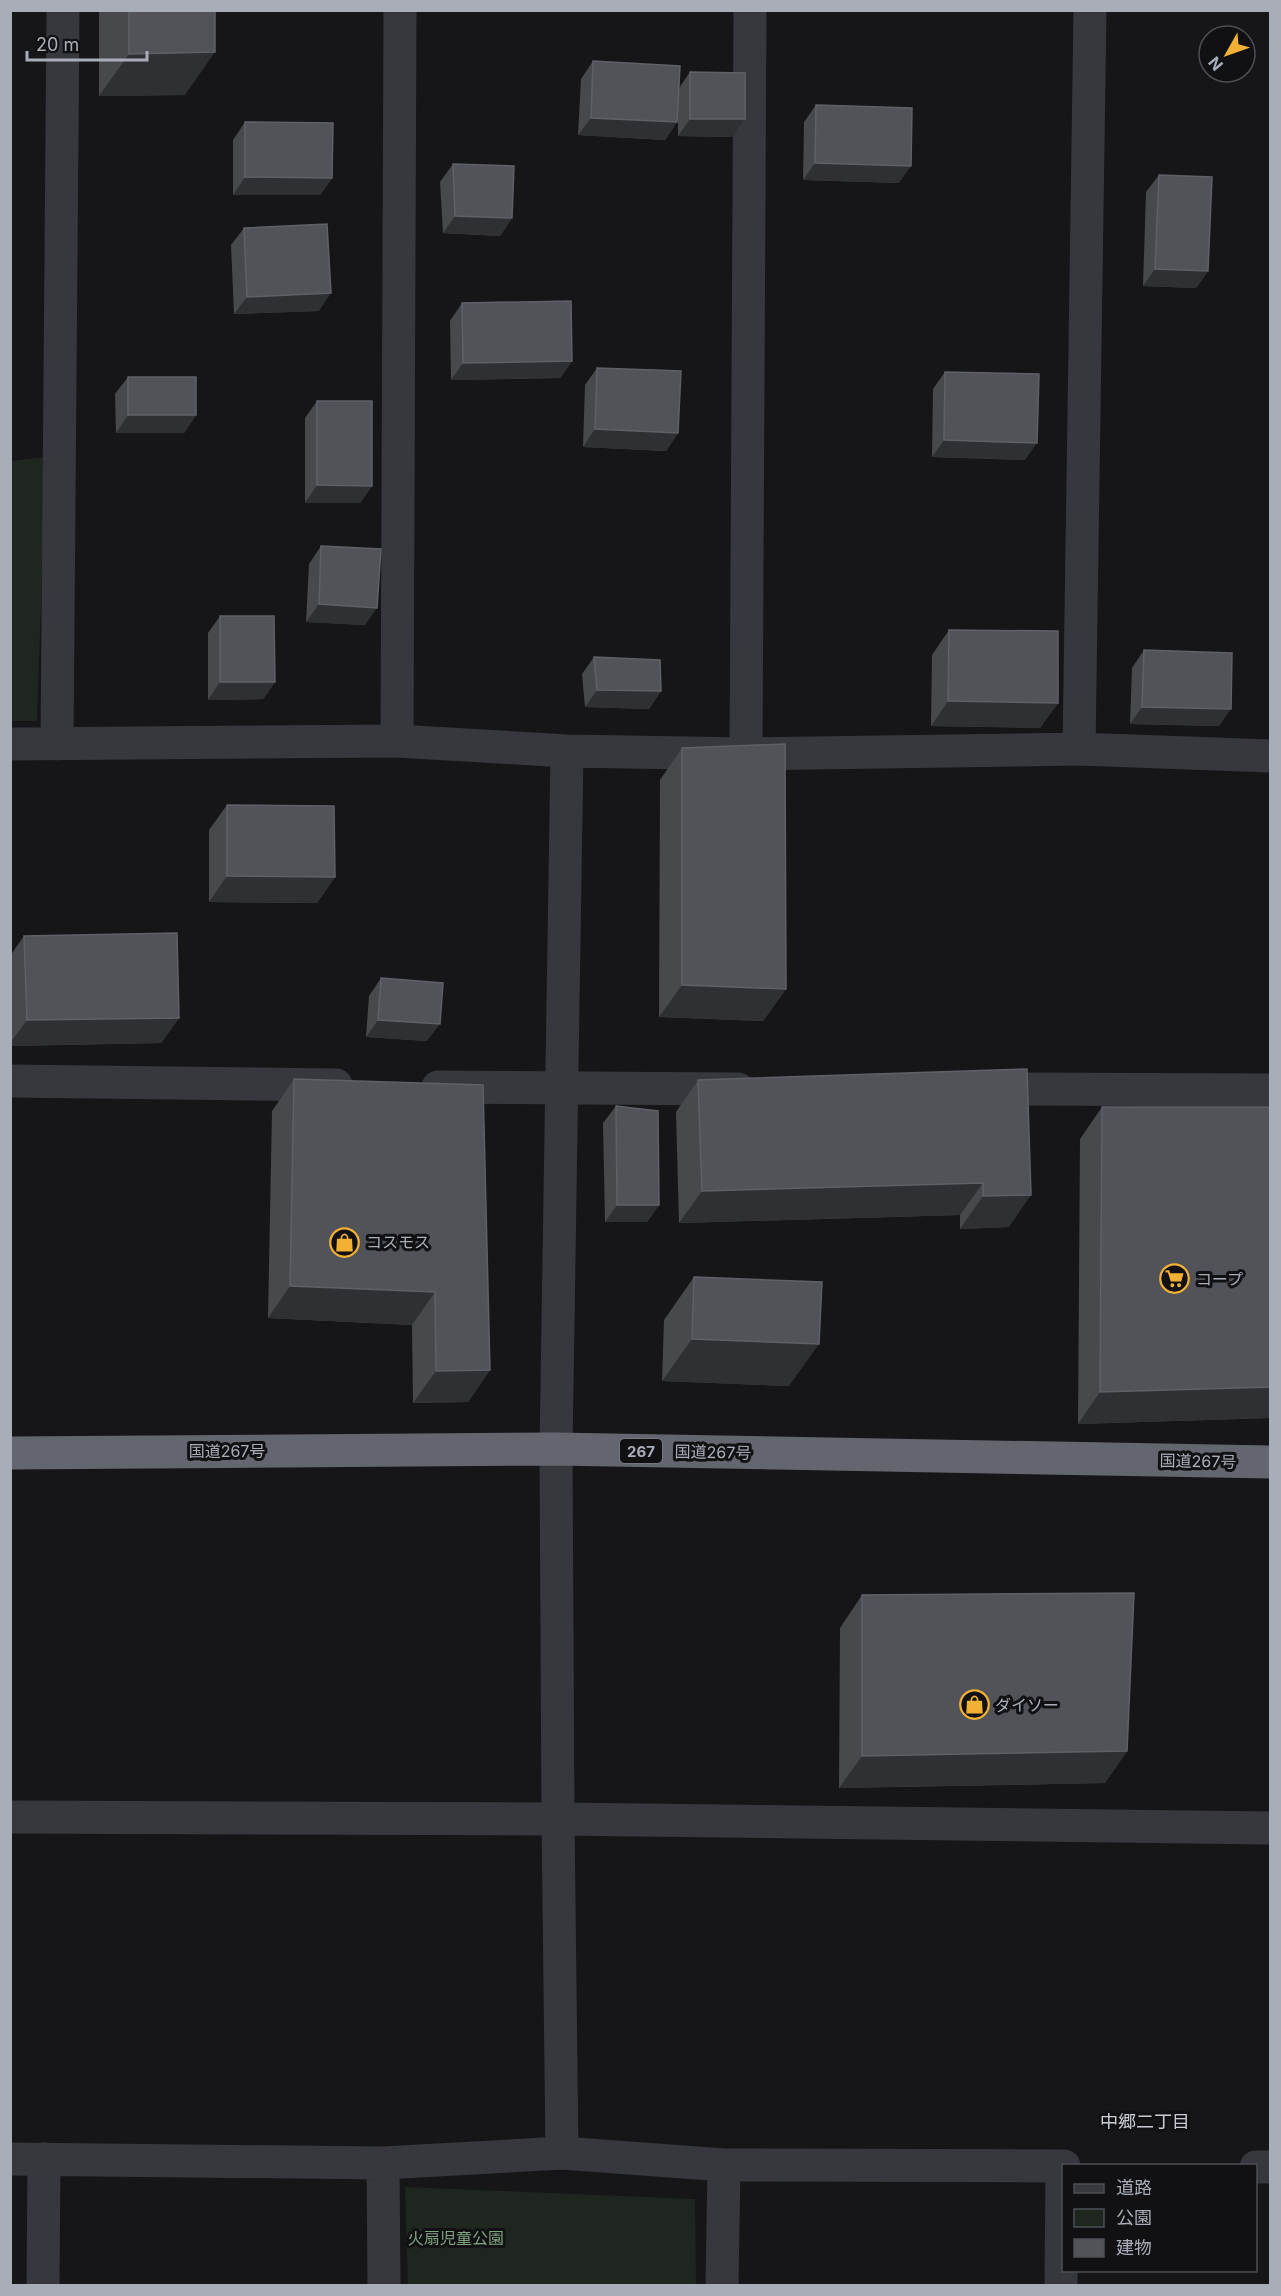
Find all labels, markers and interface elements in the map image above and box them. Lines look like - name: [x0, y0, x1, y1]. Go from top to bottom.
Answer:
- scale bar: [27, 24, 147, 62]
- north arrow: [1197, 24, 1257, 84]
- text: 20 m: [36, 34, 79, 55]
- text: N: [1204, 53, 1227, 75]
- shop icon: コスモス: [329, 1226, 361, 1258]
- place label: コスモス: [366, 1232, 430, 1252]
- supermarket icon: コープ: [1159, 1263, 1191, 1295]
- place label: コープ: [1196, 1269, 1243, 1289]
- road number: 267: [620, 1439, 662, 1463]
- street label: 国道267号: [189, 1441, 265, 1461]
- street label: 国道267号: [674, 1441, 752, 1463]
- street label: 国道267号: [1159, 1450, 1237, 1472]
- shop icon: ダイソー: [958, 1689, 990, 1721]
- place label: ダイソー: [995, 1695, 1059, 1715]
- district label: 中郷二丁目: [1100, 2111, 1190, 2132]
- legend: [1062, 2164, 1257, 2272]
- text: 道路: [1116, 2177, 1152, 2198]
- text: 公園: [1116, 2207, 1152, 2228]
- park label: 火扇児童公園: [408, 2228, 504, 2248]
- text: 建物: [1116, 2237, 1152, 2258]

